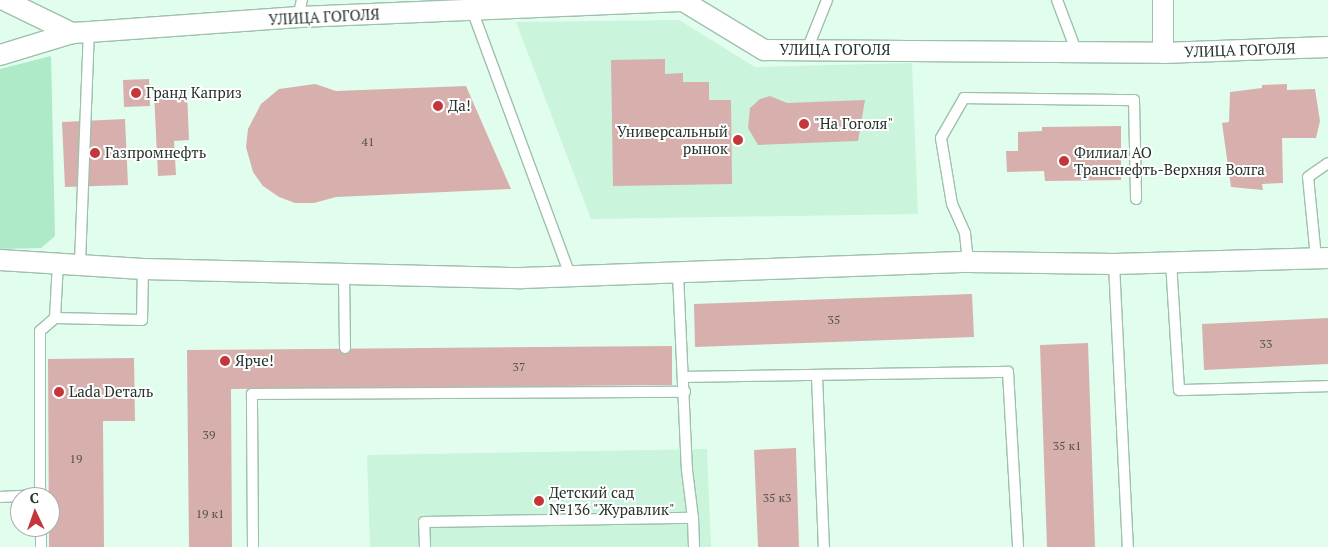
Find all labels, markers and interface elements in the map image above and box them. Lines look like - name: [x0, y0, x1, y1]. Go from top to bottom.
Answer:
- street label: УЛИЦА ГОГОЛЯ: [268, 5, 380, 29]
- street label: УЛИЦА ГОГОЛЯ: [1184, 39, 1296, 61]
- street label: УЛИЦА ГОГОЛЯ: [779, 41, 891, 59]
- place label: Гранд Каприз: [146, 84, 242, 102]
- marker: Гранд Каприз: [130, 87, 142, 99]
- place label: Да!: [448, 97, 471, 115]
- marker: Да!: [432, 100, 444, 112]
- place label: "На Гоголя": [814, 115, 893, 133]
- marker: "На Гоголя": [798, 118, 810, 130]
- place label: Универсальный рынок: [617, 122, 728, 157]
- marker: Универсальный рынок: [732, 134, 744, 146]
- house number: 41: [362, 135, 374, 149]
- place label: Филиал АО Транснефть-Верхняя Волга: [1074, 143, 1265, 178]
- place label: Газпромнефть: [105, 144, 206, 162]
- marker: Газпромнефть: [89, 147, 101, 159]
- marker: Филиал АО Транснефть-Верхняя Волга: [1058, 155, 1070, 167]
- house number: 35: [828, 313, 840, 327]
- house number: 33: [1260, 337, 1272, 351]
- place label: Ярче!: [235, 352, 274, 370]
- marker: Ярче!: [219, 355, 231, 367]
- house number: 37: [513, 360, 525, 374]
- place label: Lada Dеталь: [69, 383, 153, 401]
- marker: Lada Dеталь: [53, 386, 65, 398]
- house number: 39: [203, 428, 215, 442]
- house number: 35 к1: [1053, 439, 1081, 453]
- house number: 19: [70, 452, 82, 466]
- place label: Детский сад №136 "Журавлик": [549, 483, 675, 518]
- north arrow: [10, 487, 60, 537]
- text: С: [29, 488, 39, 507]
- house number: 35 к3: [763, 491, 791, 505]
- marker: Детский сад №136 "Журавлик": [533, 495, 545, 507]
- house number: 19 к1: [196, 507, 224, 521]

